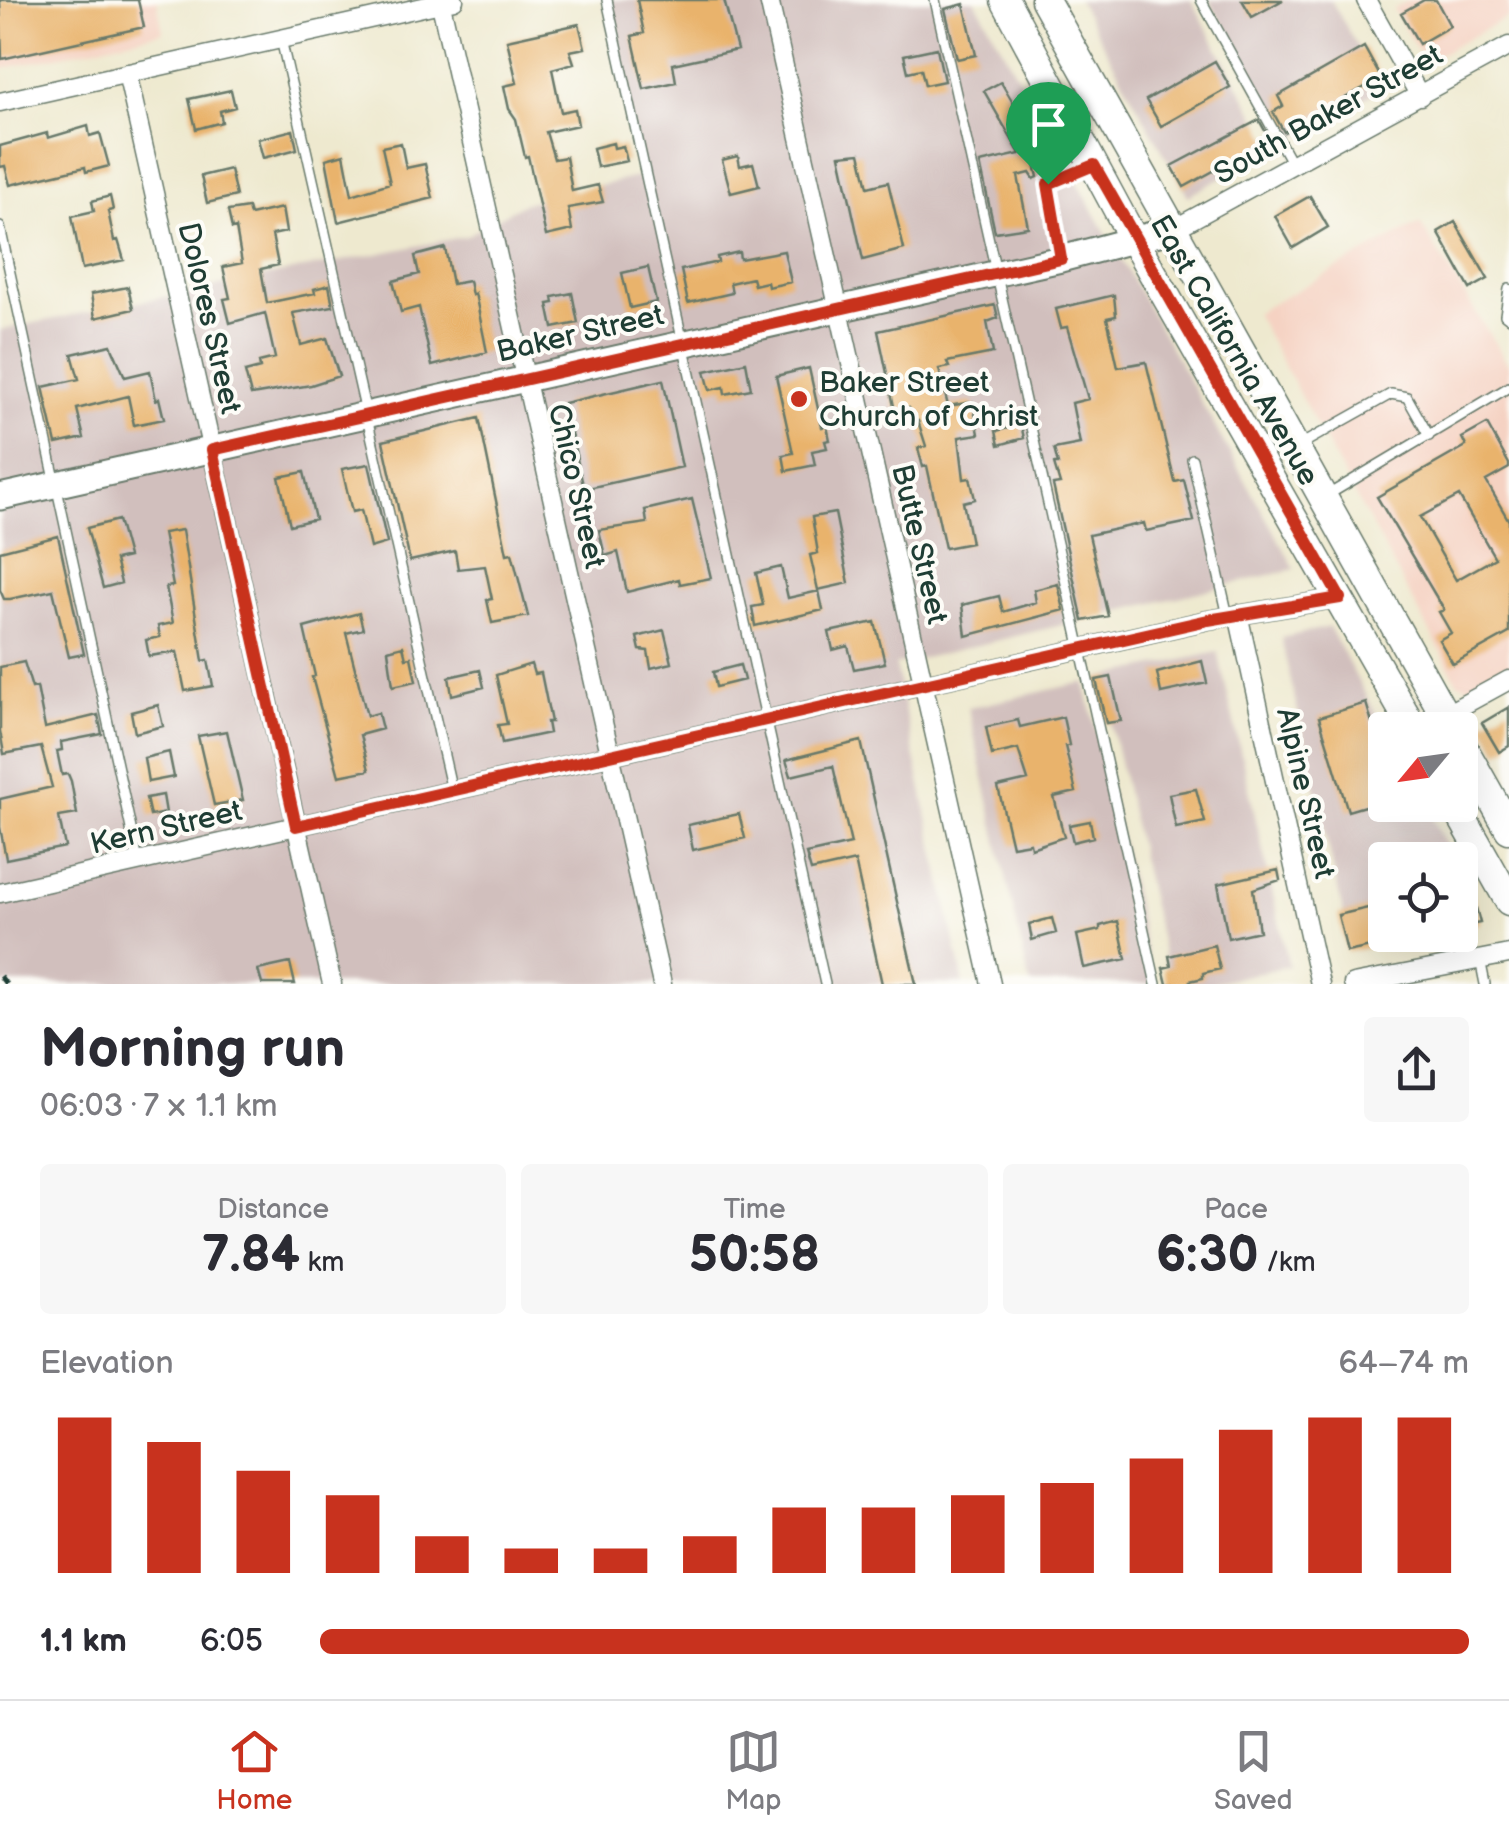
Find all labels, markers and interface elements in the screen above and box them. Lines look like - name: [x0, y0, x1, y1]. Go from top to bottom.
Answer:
- street label: South Baker Street: [1208, 37, 1449, 193]
- pin: [1006, 82, 1091, 185]
- icon: arrive: [1021, 97, 1076, 152]
- street label: East California Avenue: [1142, 209, 1326, 492]
- street label: Dolores Street: [170, 219, 248, 417]
- street label: Baker Street: [493, 297, 667, 371]
- place label: Baker Street Church of Christ: [819, 365, 1038, 435]
- marker: Baker Street Church of Christ: [788, 388, 810, 410]
- street label: Chico Street: [540, 400, 612, 572]
- street label: Butte Street: [883, 461, 955, 627]
- street label: Alpine Street: [1268, 704, 1342, 882]
- north arrow: [1368, 712, 1478, 822]
- map controls: [1368, 712, 1478, 952]
- street label: Kern Street: [87, 793, 246, 863]
- button: locate: [1368, 842, 1478, 952]
- text: Morning run: [40, 1016, 345, 1083]
- button: share: [1364, 1017, 1469, 1122]
- text: 06:03 · 7 × 1.1 km: [40, 1087, 277, 1126]
- text: Distance: [217, 1193, 329, 1226]
- text: Time: [723, 1193, 786, 1226]
- text: Pace: [1204, 1193, 1268, 1226]
- text: 7.84: [202, 1226, 300, 1286]
- text: 50:58: [689, 1226, 820, 1286]
- text: 6:30: [1156, 1226, 1259, 1286]
- text: km: [300, 1246, 344, 1279]
- text: /km: [1259, 1246, 1316, 1279]
- text: Elevation: [40, 1344, 173, 1383]
- text: 64–74 m: [1339, 1344, 1469, 1383]
- text: 1.1 km: [40, 1622, 127, 1661]
- text: 6:05: [200, 1622, 263, 1661]
- tab: Home: [216, 1724, 292, 1817]
- tab: Map: [725, 1724, 781, 1817]
- tab: Saved: [1214, 1724, 1293, 1817]

